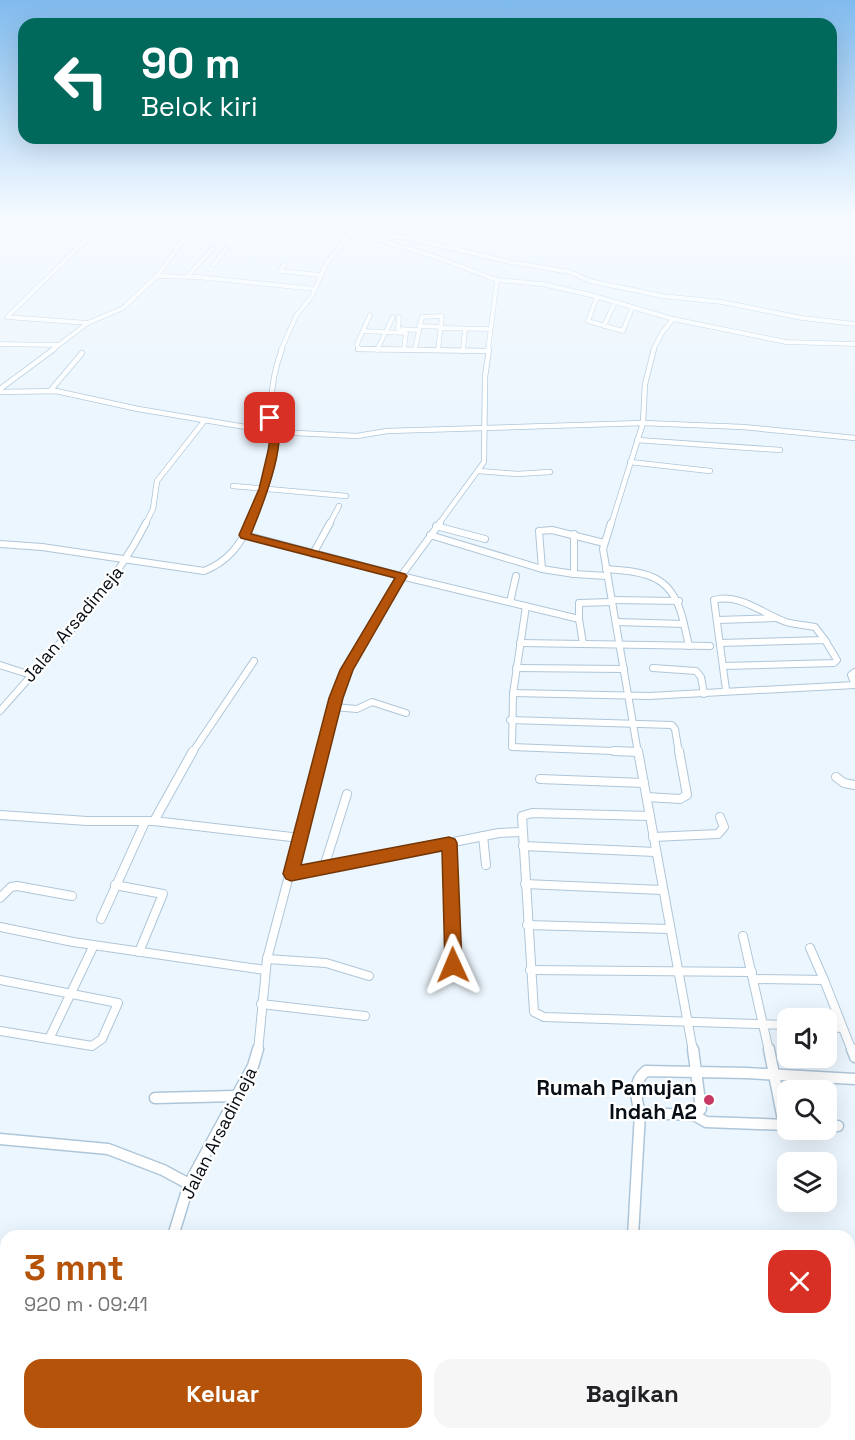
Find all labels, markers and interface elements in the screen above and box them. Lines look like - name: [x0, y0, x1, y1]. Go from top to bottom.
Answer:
- text: 90 m: [141, 37, 241, 90]
- icon: left: [42, 42, 120, 120]
- text: Belok kiri: [141, 89, 258, 124]
- pin: [244, 392, 295, 443]
- icon: arrive: [253, 401, 286, 434]
- street label: Jalan Arsadimeja: [17, 561, 128, 687]
- position arrow: [421, 933, 485, 997]
- map controls: [777, 1008, 837, 1212]
- button: sound: [777, 1008, 837, 1068]
- street label: Jalan Arsadimeja: [175, 1063, 262, 1203]
- place label: Rumah Pamujan Indah A2: [536, 1074, 697, 1125]
- button: search: [777, 1080, 837, 1140]
- marker: Rumah Pamujan Indah A2: [702, 1093, 716, 1107]
- button: layers: [777, 1152, 837, 1212]
- text: 3 mnt: [24, 1245, 124, 1291]
- button: close: [768, 1250, 831, 1313]
- text: 920 m · 09:41: [24, 1291, 148, 1317]
- button: Keluar: [24, 1359, 422, 1428]
- button: Bagikan: [434, 1359, 831, 1428]

